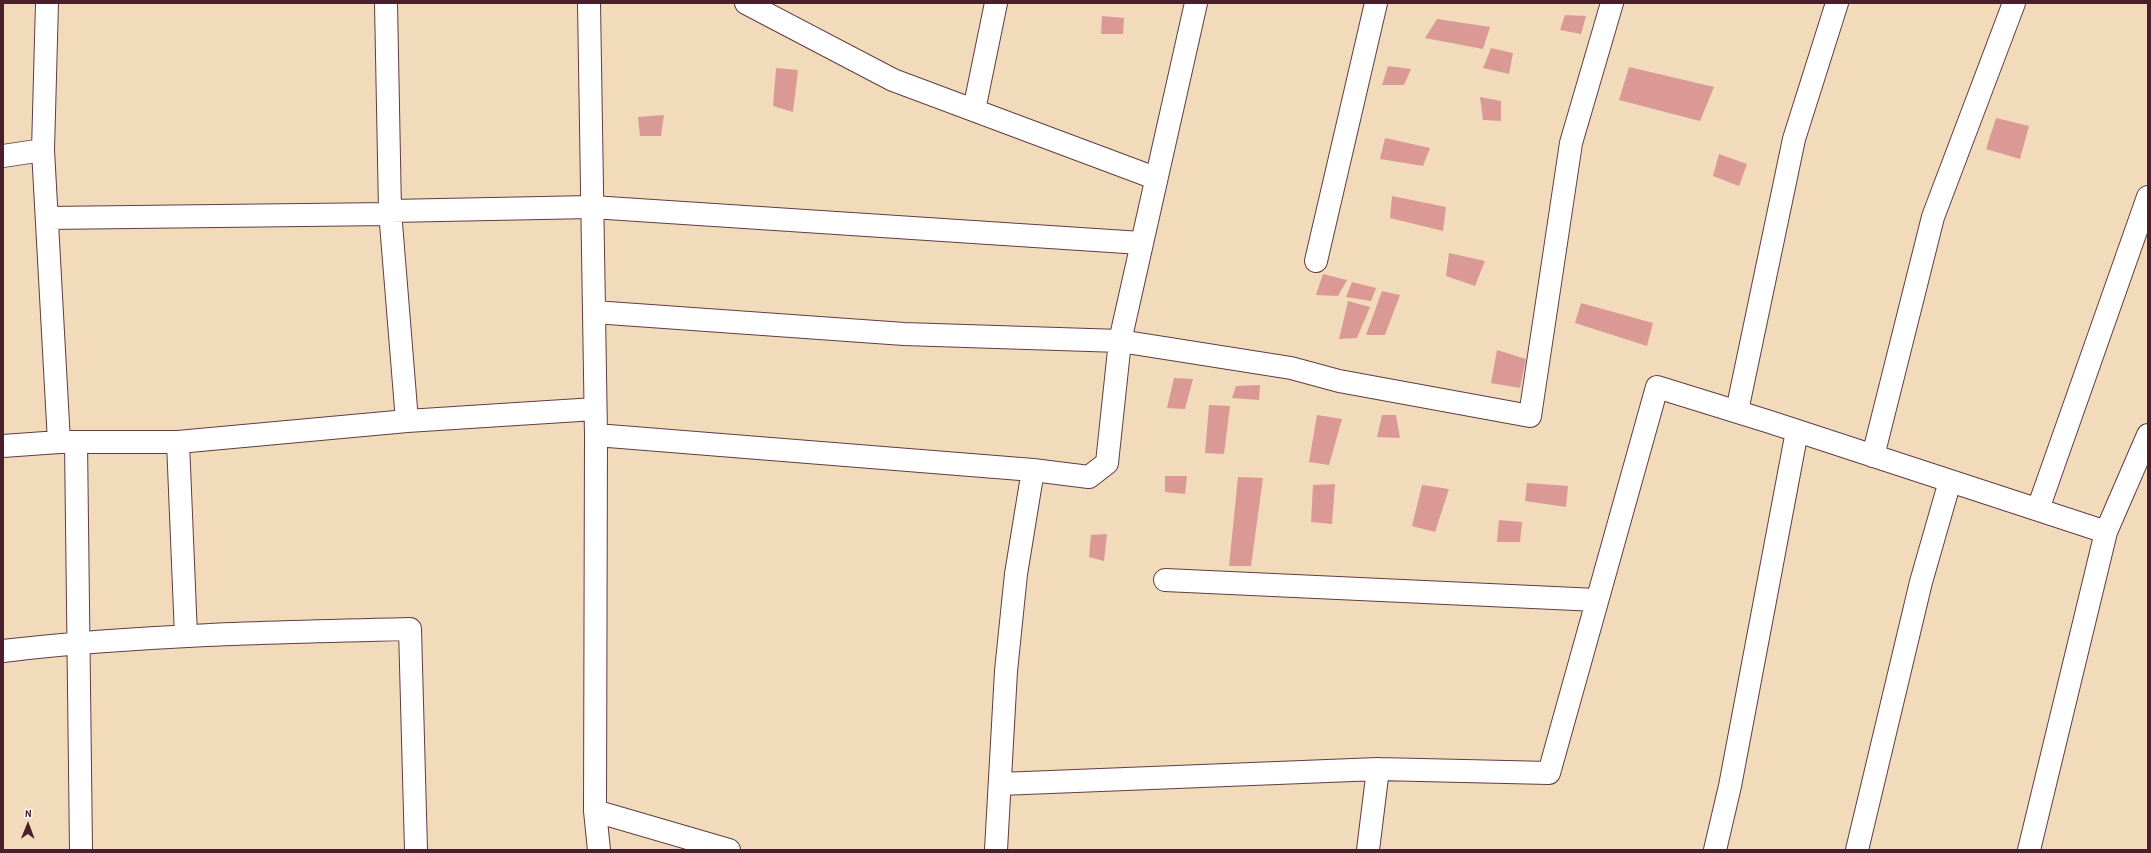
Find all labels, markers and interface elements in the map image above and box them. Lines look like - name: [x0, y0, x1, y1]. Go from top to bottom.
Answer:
- north arrow: [8, 805, 48, 845]
- text: N: [25, 806, 31, 820]

